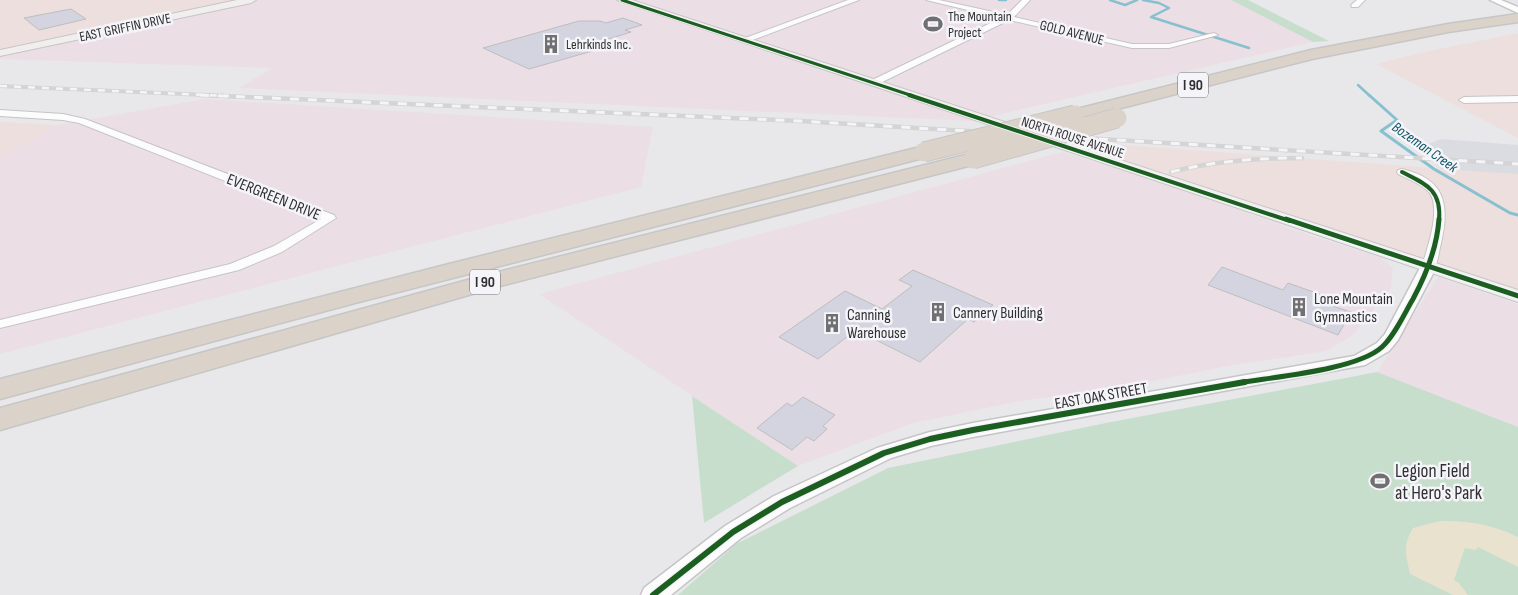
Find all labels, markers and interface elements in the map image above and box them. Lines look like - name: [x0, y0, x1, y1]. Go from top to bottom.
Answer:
- place label: The Mountain Project: [948, 8, 1012, 41]
- street label: EAST GRIFFIN DRIVE: [78, 9, 173, 45]
- sports icon: The Mountain Project: [922, 13, 944, 35]
- street label: GOLD AVENUE: [1038, 16, 1106, 49]
- building icon: Lehrkinds Inc.: [540, 33, 562, 55]
- place label: Lehrkinds Inc.: [566, 36, 631, 53]
- road number: I 90: [1178, 72, 1208, 98]
- street label: NORTH ROUSE AVENUE: [1019, 113, 1127, 162]
- water label: Bozeman Creek: [1388, 118, 1462, 177]
- street label: EVERGREEN DRIVE: [224, 170, 323, 225]
- road number: I 90: [470, 270, 500, 294]
- place label: Lone Mountain Gymnastics: [1314, 290, 1393, 327]
- building icon: Lone Mountain Gymnastics: [1288, 296, 1310, 318]
- building icon: Cannery Building: [927, 301, 949, 323]
- place label: Cannery Building: [953, 304, 1043, 323]
- place label: Canning Warehouse: [847, 306, 906, 343]
- building icon: Canning Warehouse: [821, 312, 843, 334]
- street label: EAST OAK STREET: [1053, 379, 1150, 414]
- place label: Legion Field at Hero's Park: [1395, 460, 1483, 505]
- sports icon: Legion Field at Hero's Park: [1369, 470, 1391, 492]

